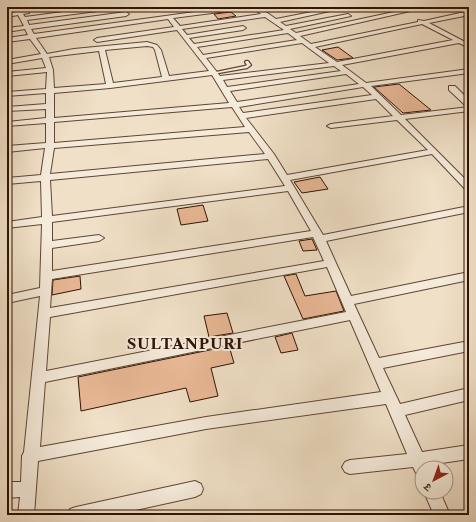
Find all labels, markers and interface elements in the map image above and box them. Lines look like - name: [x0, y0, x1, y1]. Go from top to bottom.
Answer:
- district label: SULTANPURI: [127, 334, 243, 353]
- north arrow: [414, 460, 454, 500]
- text: उ: [420, 480, 435, 495]

